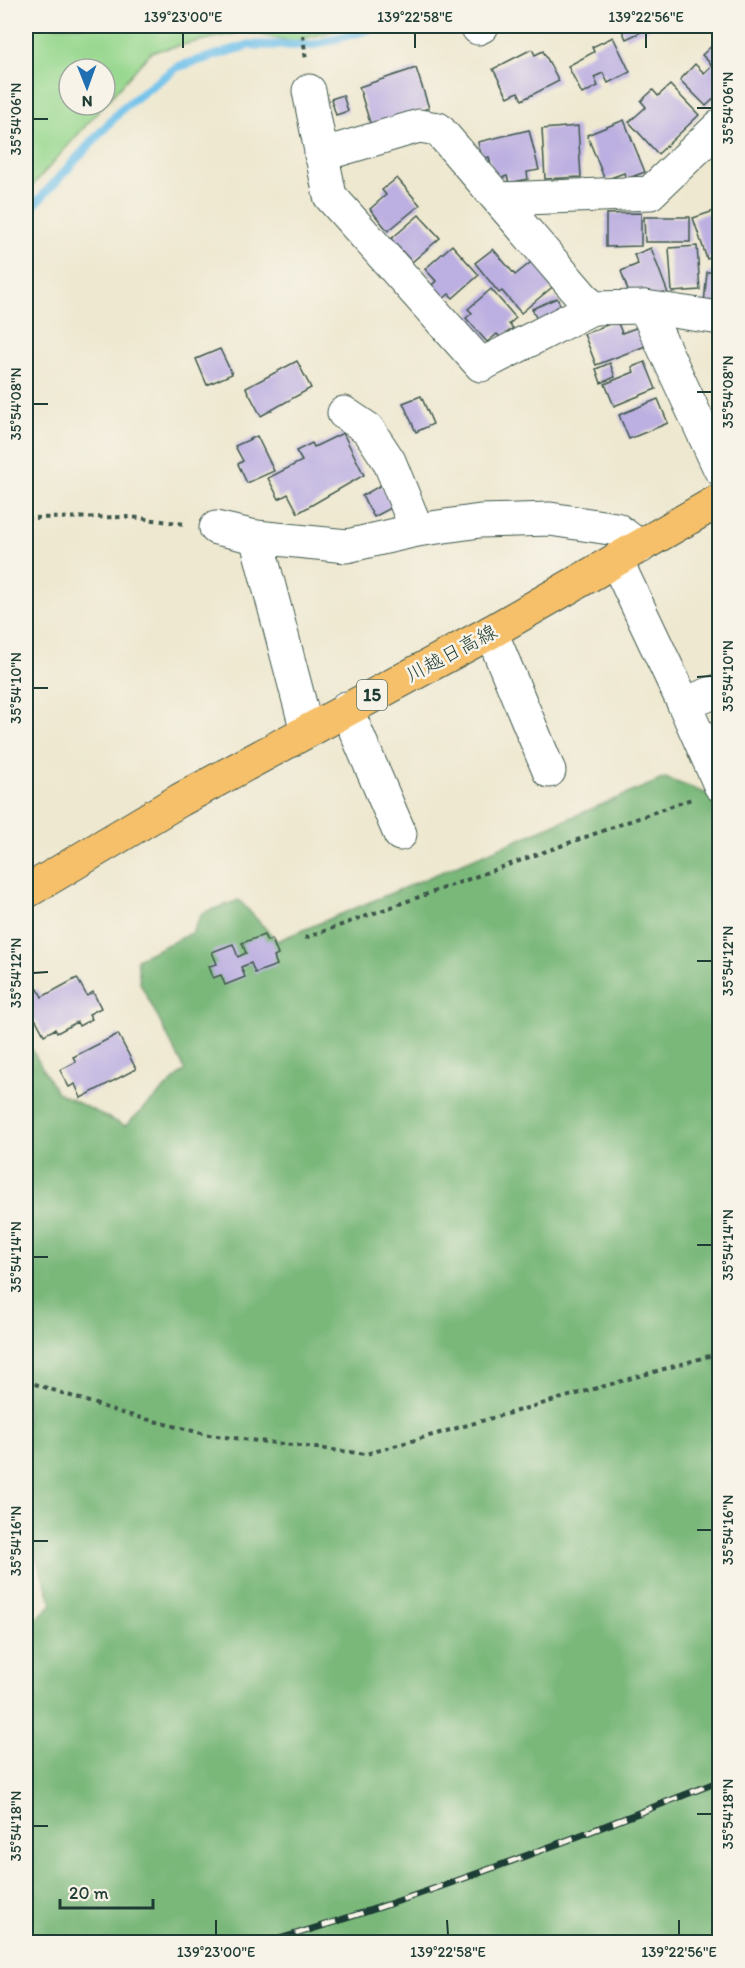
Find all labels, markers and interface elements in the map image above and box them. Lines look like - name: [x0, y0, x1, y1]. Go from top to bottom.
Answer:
- text: 139°23'00"E: [144, 8, 222, 26]
- text: 139°22'58"E: [377, 8, 453, 26]
- text: 139°22'56"E: [608, 8, 684, 26]
- north arrow: [57, 57, 117, 117]
- text: 35°54'06"N: [719, 72, 737, 144]
- text: 35°54'06"N: [7, 83, 25, 155]
- text: N: [82, 92, 93, 111]
- text: 35°54'08"N: [719, 355, 737, 429]
- text: 35°54'08"N: [7, 367, 25, 441]
- street label: 川越日高線: [401, 619, 501, 687]
- text: 35°54'10"N: [719, 640, 737, 712]
- text: 35°54'10"N: [7, 652, 25, 724]
- road number: 15: [357, 680, 387, 710]
- text: 35°54'12"N: [719, 926, 737, 996]
- text: 35°54'12"N: [7, 938, 25, 1008]
- text: 35°54'14"N: [719, 1209, 737, 1281]
- text: 35°54'14"N: [7, 1221, 25, 1293]
- text: 35°54'16"N: [719, 1495, 737, 1565]
- text: 35°54'16"N: [7, 1506, 25, 1576]
- text: 35°54'18"N: [719, 1779, 737, 1849]
- text: 35°54'18"N: [7, 1791, 25, 1861]
- scale bar: [60, 1872, 153, 1910]
- text: 20 m: [69, 1882, 109, 1904]
- text: 139°23'00"E: [177, 1943, 255, 1961]
- text: 139°22'58"E: [410, 1943, 486, 1961]
- text: 139°22'56"E: [641, 1943, 717, 1961]

